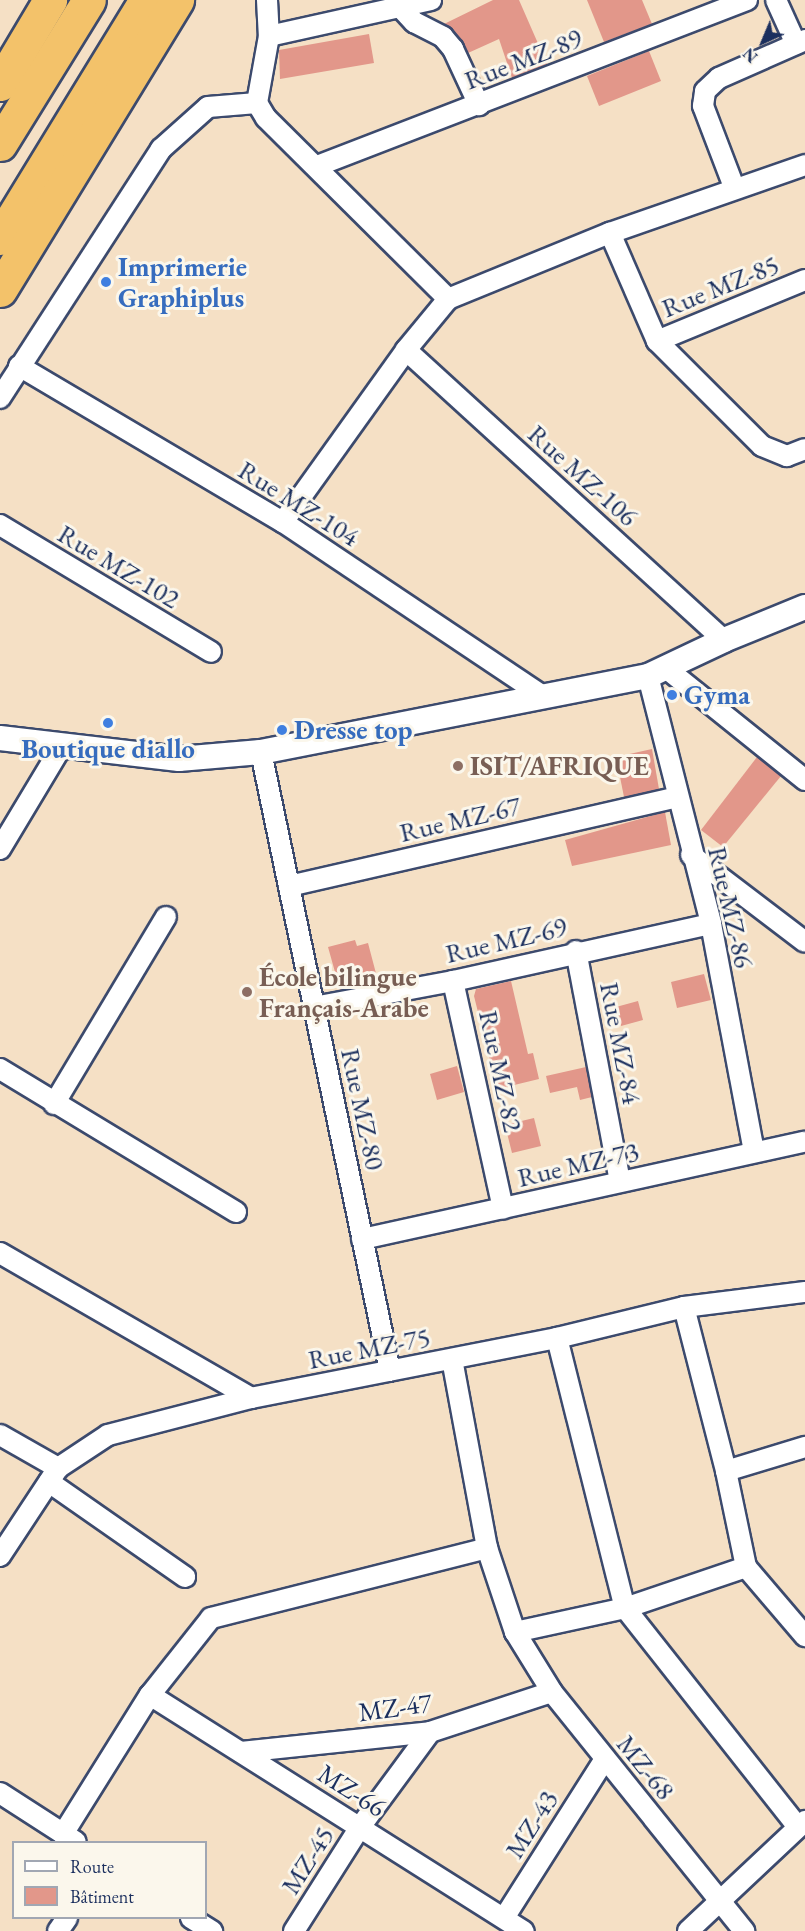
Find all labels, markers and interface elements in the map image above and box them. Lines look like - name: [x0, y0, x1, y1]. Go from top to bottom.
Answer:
- north arrow: [733, 12, 793, 72]
- street label: Rue MZ-89: [460, 22, 586, 96]
- text: N: [738, 43, 762, 67]
- street label: Rue MZ-85: [657, 248, 783, 324]
- place label: Imprimerie Graphiplus: [118, 250, 247, 313]
- marker: Imprimerie Graphiplus: [99, 275, 113, 289]
- street label: Rue MZ-106: [522, 417, 644, 533]
- street label: Rue MZ-104: [233, 453, 365, 553]
- street label: Rue MZ-102: [52, 517, 186, 615]
- place label: Gyma: [684, 679, 750, 711]
- marker: Gyma: [665, 688, 679, 702]
- place label: Dresse top: [294, 714, 412, 746]
- marker: Boutique diallo: [101, 716, 115, 730]
- marker: Dresse top: [275, 723, 289, 737]
- place label: Boutique diallo: [21, 733, 195, 765]
- place label: ISIT/AFRIQUE: [470, 750, 649, 782]
- marker: ISIT/AFRIQUE: [451, 759, 465, 773]
- street label: Rue MZ-67: [396, 789, 524, 849]
- street label: Rue MZ-86: [701, 843, 761, 971]
- street label: Rue MZ-69: [442, 910, 570, 970]
- place label: École bilingue Français-Arabe: [259, 960, 429, 1023]
- street label: Rue MZ-84: [593, 979, 649, 1107]
- marker: École bilingue Français-Arabe: [240, 985, 254, 999]
- street label: Rue MZ-82: [472, 1007, 530, 1135]
- street label: Rue MZ-80: [334, 1045, 392, 1173]
- street label: Rue MZ-73: [514, 1134, 642, 1194]
- street label: Rue MZ-75: [305, 1320, 433, 1376]
- street label: MZ-47: [356, 1686, 434, 1728]
- street label: MZ-68: [610, 1728, 682, 1806]
- street label: MZ-66: [312, 1757, 392, 1823]
- street label: MZ-43: [498, 1784, 564, 1864]
- street label: MZ-45: [274, 1820, 340, 1900]
- legend: [12, 1841, 207, 1919]
- text: Route: [70, 1855, 114, 1878]
- text: Bâtiment: [70, 1885, 134, 1908]

